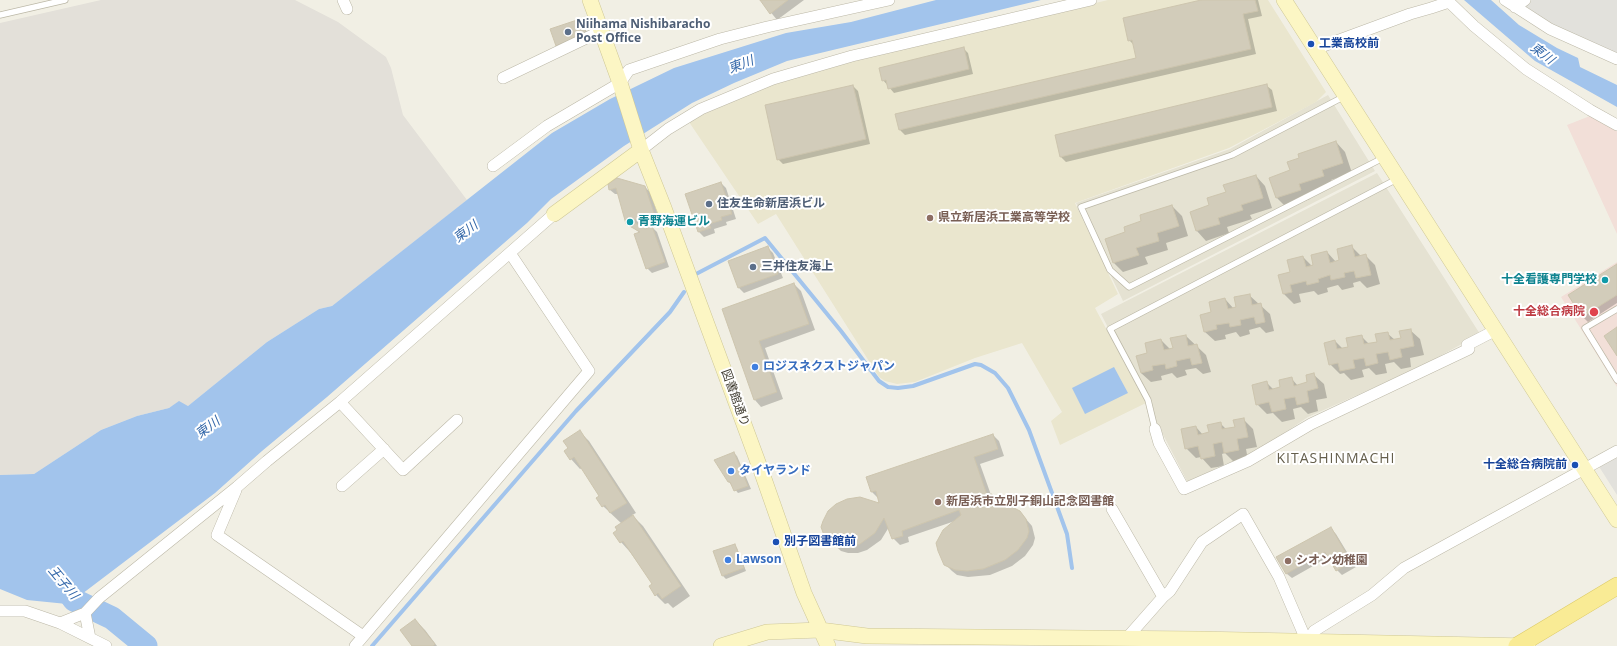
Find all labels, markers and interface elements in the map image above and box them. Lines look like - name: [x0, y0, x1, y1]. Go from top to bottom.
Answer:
- place label: Niihama Nishibaracho Post Office: [576, 18, 710, 46]
- marker: Niihama Nishibaracho Post Office: [563, 27, 573, 37]
- place label: 工業高校前: [1319, 37, 1379, 51]
- marker: 工業高校前: [1306, 39, 1316, 49]
- water label: 東川: [1527, 40, 1557, 68]
- water label: 東川: [726, 53, 756, 77]
- place label: 住友生命新居浜ビル: [717, 197, 825, 211]
- marker: 住友生命新居浜ビル: [704, 199, 714, 209]
- place label: 県立新居浜工業高等学校: [938, 211, 1070, 225]
- marker: 県立新居浜工業高等学校: [925, 213, 935, 223]
- place label: 青野海運ビル: [638, 215, 710, 229]
- marker: 青野海運ビル: [625, 217, 635, 227]
- water label: 東川: [451, 218, 481, 246]
- place label: 三井住友海上: [761, 260, 833, 274]
- marker: 三井住友海上: [748, 262, 758, 272]
- place label: 十全看護専門学校: [1501, 273, 1597, 287]
- marker: 十全看護専門学校: [1600, 275, 1610, 285]
- place label: 十全総合病院: [1513, 305, 1585, 319]
- marker: 十全総合病院: [1588, 306, 1600, 318]
- place label: ロジスネクストジャパン: [763, 360, 895, 374]
- marker: ロジスネクストジャパン: [750, 362, 760, 372]
- street label: 図書館通り: [718, 367, 752, 429]
- water label: 東川: [193, 414, 223, 442]
- district label: KITASHINMACHI: [1277, 451, 1395, 467]
- place label: 十全総合病院前: [1483, 458, 1567, 472]
- marker: 十全総合病院前: [1570, 460, 1580, 470]
- place label: タイヤランド: [739, 464, 811, 478]
- marker: タイヤランド: [726, 466, 736, 476]
- place label: 新居浜市立別子銅山記念図書館: [946, 495, 1114, 509]
- marker: 新居浜市立別子銅山記念図書館: [933, 497, 943, 507]
- place label: 別子図書館前: [784, 535, 856, 549]
- marker: 別子図書館前: [771, 537, 781, 547]
- place label: Lawson: [736, 553, 782, 567]
- place label: シオン幼稚園: [1296, 554, 1368, 568]
- marker: Lawson: [723, 555, 733, 565]
- marker: シオン幼稚園: [1283, 556, 1293, 566]
- water label: 王子川: [44, 563, 82, 603]

